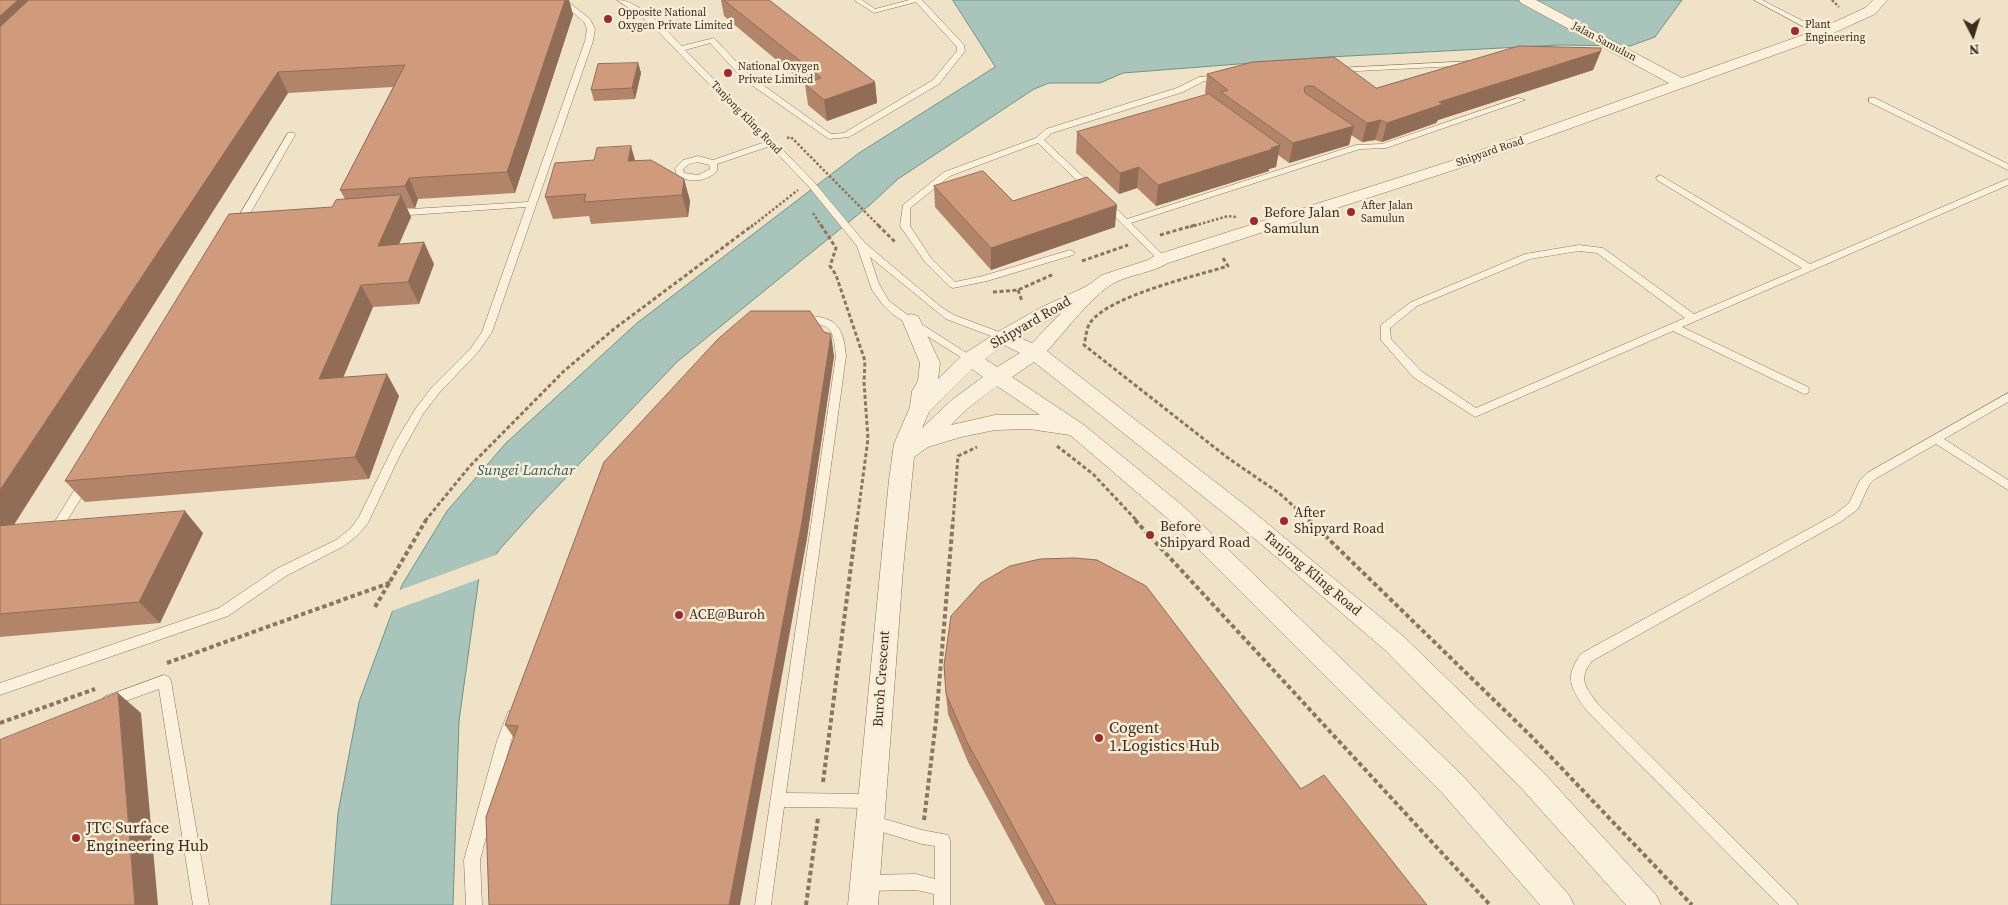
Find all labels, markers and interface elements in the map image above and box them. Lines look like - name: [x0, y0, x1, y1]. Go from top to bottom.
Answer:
- place label: Opposite National Oxygen Private Limited: [618, 6, 733, 32]
- north arrow: [1948, 10, 1998, 60]
- marker: Opposite National Oxygen Private Limited: [602, 13, 614, 25]
- place label: Plant Engineering: [1805, 18, 1865, 44]
- street label: Jalan Samulun: [1570, 19, 1638, 65]
- marker: Plant Engineering: [1789, 25, 1801, 37]
- text: N: [1968, 40, 1980, 60]
- place label: National Oxygen Private Limited: [738, 60, 819, 86]
- marker: National Oxygen Private Limited: [722, 67, 734, 79]
- street label: Tanjong Kling Road: [708, 79, 784, 157]
- street label: Shipyard Road: [1454, 134, 1526, 170]
- place label: After Jalan Samulun: [1361, 199, 1413, 225]
- place label: Before Jalan Samulun: [1264, 205, 1340, 238]
- marker: After Jalan Samulun: [1345, 206, 1357, 218]
- marker: Before Jalan Samulun: [1248, 215, 1260, 227]
- street label: Shipyard Road: [988, 293, 1074, 353]
- water label: Sungei Lanchar: [477, 462, 575, 480]
- place label: After Shipyard Road: [1294, 505, 1384, 538]
- marker: After Shipyard Road: [1278, 515, 1290, 527]
- place label: Before Shipyard Road: [1160, 519, 1250, 552]
- street label: Tanjong Kling Road: [1260, 528, 1364, 620]
- marker: Before Shipyard Road: [1144, 529, 1156, 541]
- place label: ACE@Buroh: [689, 607, 765, 623]
- marker: ACE@Buroh: [673, 609, 685, 621]
- street label: Buroh Crescent: [870, 630, 894, 728]
- place label: Cogent 1.Logistics Hub: [1109, 719, 1219, 757]
- marker: Cogent 1.Logistics Hub: [1093, 732, 1105, 744]
- place label: JTC Surface Engineering Hub: [86, 819, 208, 857]
- marker: JTC Surface Engineering Hub: [70, 832, 82, 844]

